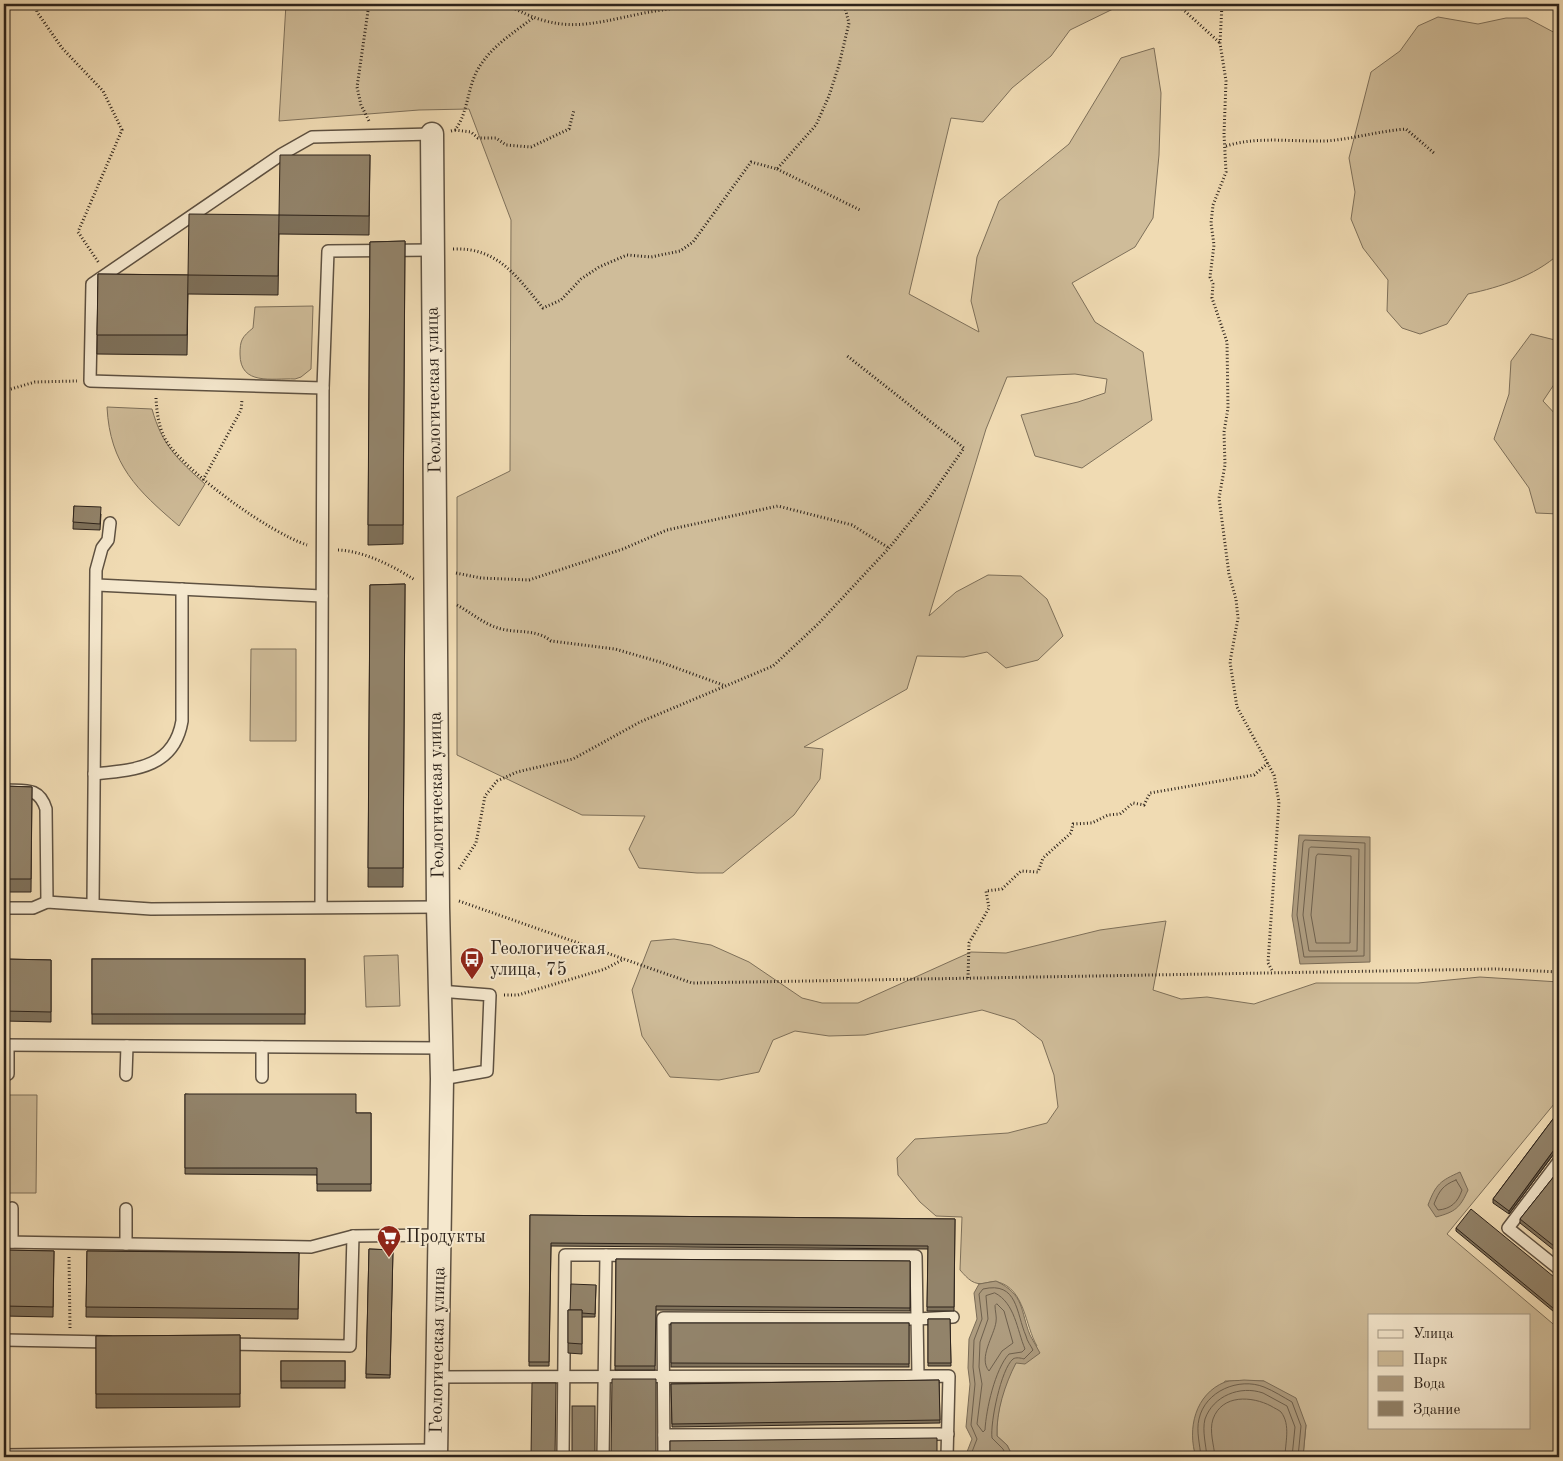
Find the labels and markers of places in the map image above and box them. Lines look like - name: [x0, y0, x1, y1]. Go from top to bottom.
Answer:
- place label: Геологическая улица, 75: [490, 940, 606, 979]
- bus stop icon: Геологическая улица, 75: [459, 946, 485, 980]
- supermarket icon: Продукты: [376, 1224, 402, 1258]
- place label: Продукты: [406, 1228, 486, 1246]

